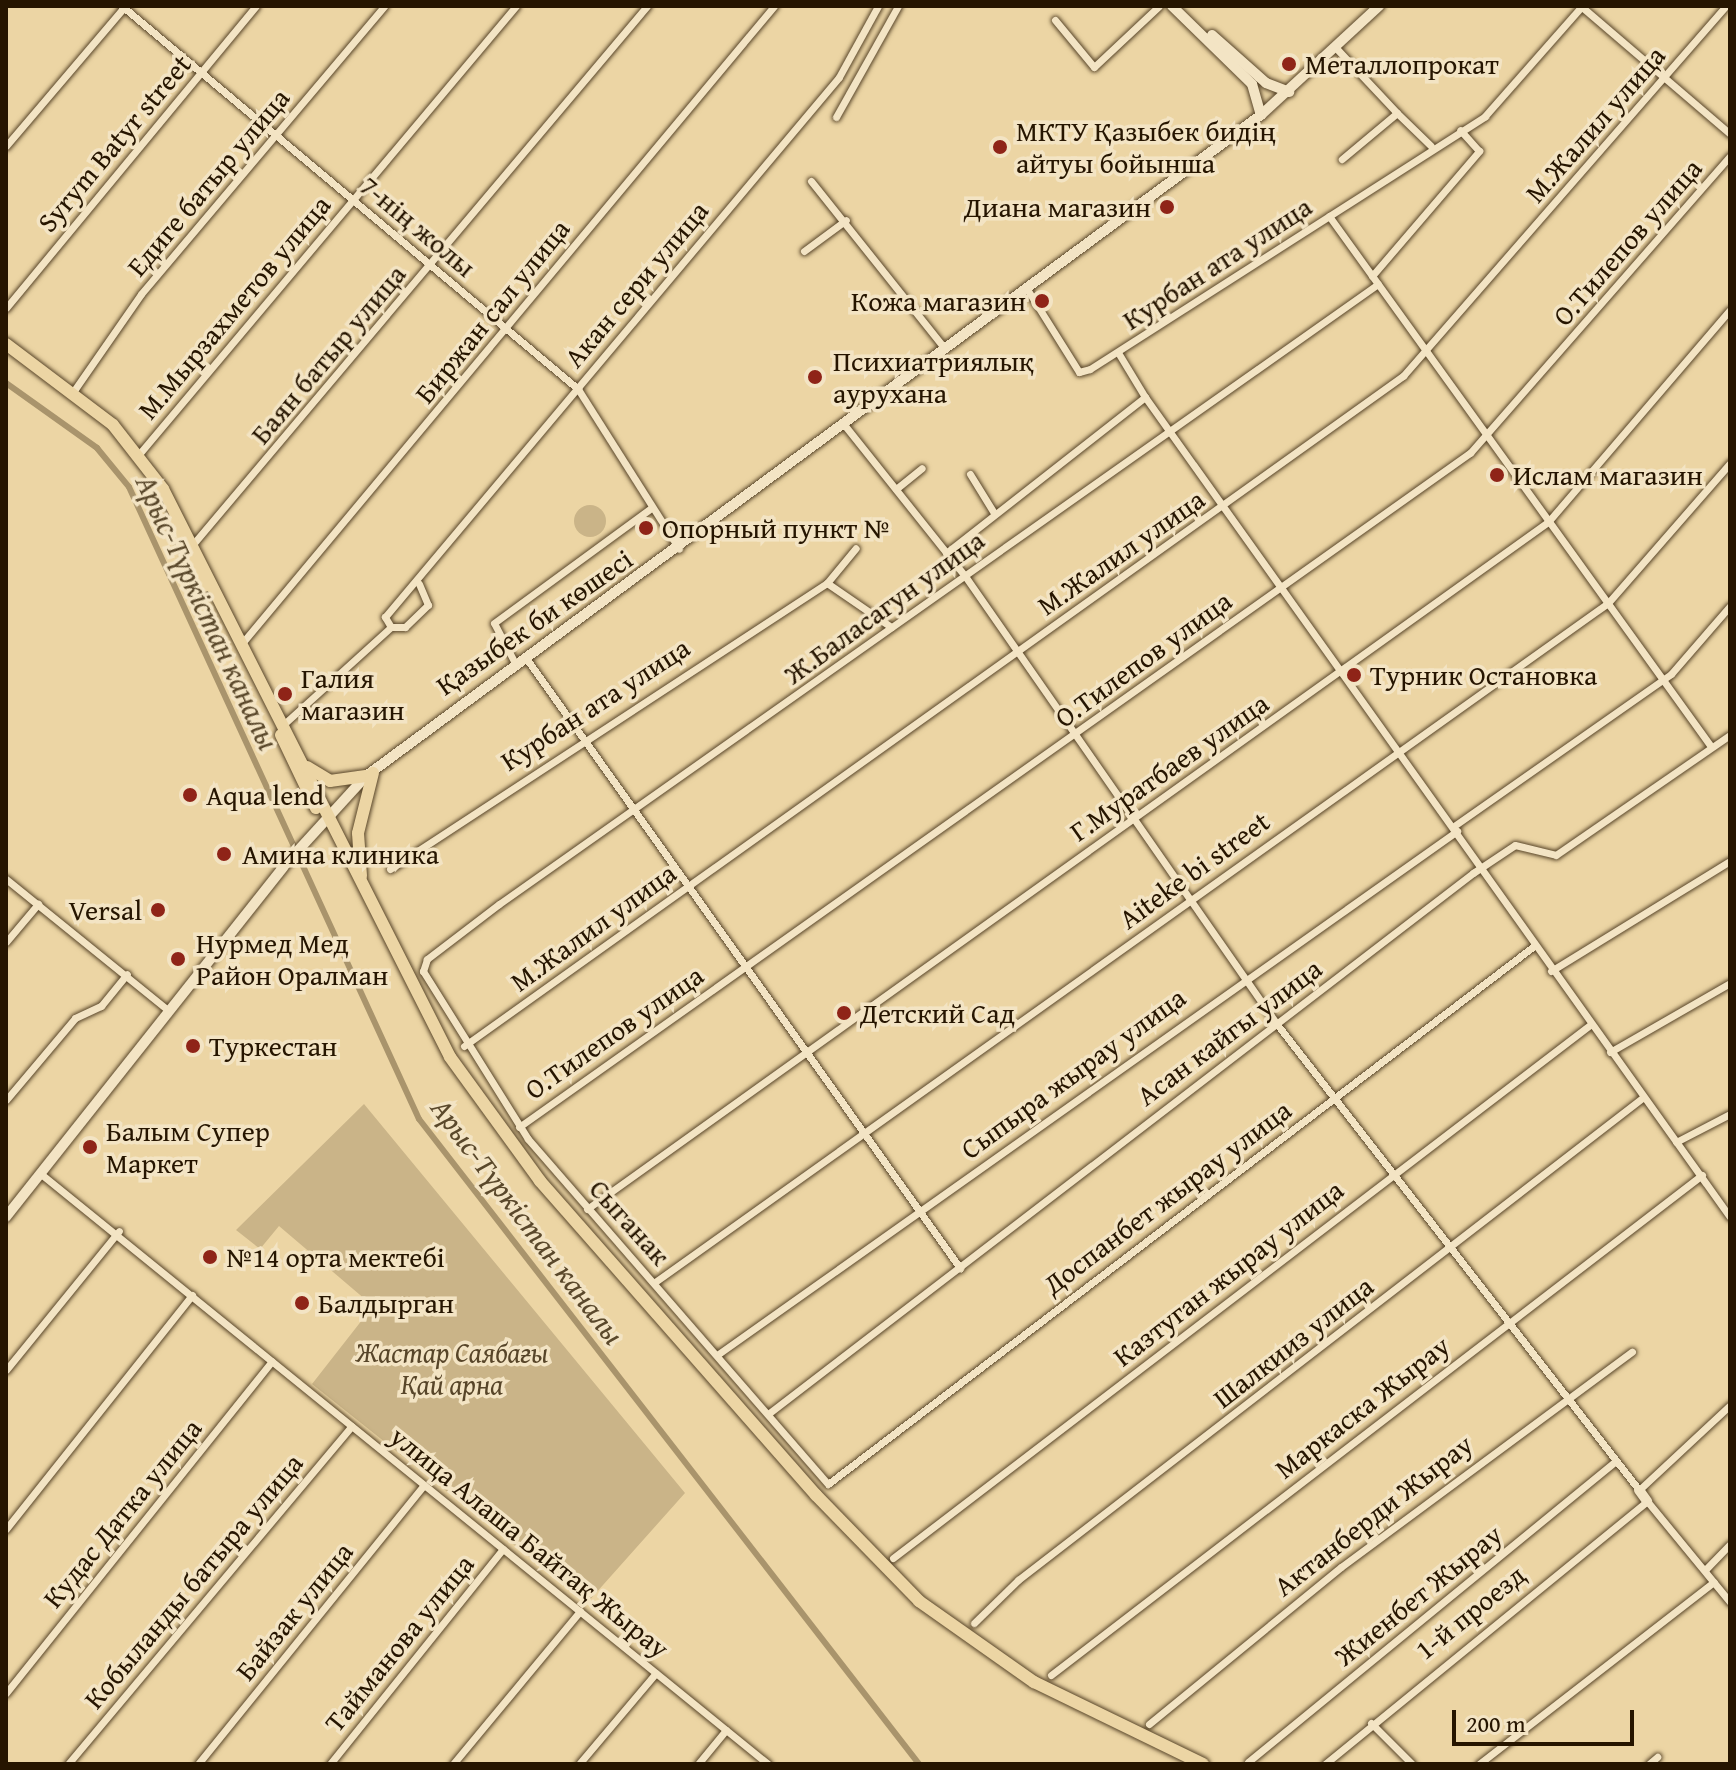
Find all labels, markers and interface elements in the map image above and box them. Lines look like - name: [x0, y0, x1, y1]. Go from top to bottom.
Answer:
- street label: М.Жалил улица: [1518, 39, 1672, 209]
- place label: Металлопрокат: [1305, 47, 1499, 81]
- street label: Syrym Batyr street: [30, 48, 198, 238]
- marker: Металлопрокат: [1280, 55, 1298, 73]
- street label: Едиге батыр улица: [120, 81, 296, 283]
- place label: МКТУ Қазыбек бидің айтуы бойынша: [1016, 114, 1276, 180]
- marker: МКТУ Қазыбек бидің айтуы бойынша: [991, 138, 1009, 156]
- street label: О.Тилепов улица: [1545, 152, 1709, 332]
- street label: 7-нің жолы: [354, 168, 482, 284]
- street label: М.Мырзахметов улица: [131, 188, 337, 426]
- street label: Курбан ата улица: [1116, 189, 1318, 337]
- place label: Диана магазин: [964, 190, 1151, 224]
- street label: Акан сери улица: [557, 194, 715, 374]
- marker: Диана магазин: [1158, 198, 1176, 216]
- street label: Биржан сал улица: [408, 212, 576, 410]
- street label: Баян батыр улица: [243, 258, 413, 450]
- place label: Кожа магазин: [851, 284, 1026, 318]
- marker: Кожа магазин: [1033, 292, 1051, 310]
- place label: Психиатриялық аурухана: [833, 344, 1034, 410]
- marker: Психиатриялық аурухана: [804, 366, 826, 388]
- place label: Ислам магазин: [1513, 458, 1703, 492]
- marker: Ислам магазин: [1488, 466, 1506, 484]
- water label: Арыс-Түркістан каналы: [128, 469, 288, 755]
- street label: М.Жалил улица: [1031, 482, 1211, 622]
- place label: Опорный пункт №: [662, 511, 890, 545]
- marker: Опорный пункт №: [637, 519, 655, 537]
- street label: Ж.Баласагун улица: [777, 523, 991, 691]
- street label: Қазыбек би көшесі: [429, 542, 639, 702]
- street label: О.Тилепов улица: [1048, 584, 1238, 734]
- street label: Курбан ата улица: [494, 630, 696, 778]
- place label: Турник Остановка: [1370, 658, 1597, 692]
- place label: Галия магазин: [301, 661, 405, 727]
- marker: Турник Остановка: [1345, 666, 1363, 684]
- marker: Галия магазин: [276, 685, 294, 703]
- street label: Г.Муратбаев улица: [1063, 686, 1275, 848]
- place label: Aqua lend: [206, 778, 324, 812]
- marker: Aqua lend: [181, 786, 199, 804]
- street label: Aiteke bi street: [1112, 804, 1276, 936]
- place label: Амина клиника: [242, 837, 439, 871]
- marker: Амина клиника: [213, 843, 235, 865]
- street label: М.Жалил улица: [504, 856, 682, 998]
- place label: Versal: [68, 893, 142, 927]
- marker: Versal: [149, 901, 167, 919]
- place label: Нурмед Мед Район Оралман: [196, 926, 388, 992]
- marker: Нурмед Мед Район Оралман: [167, 948, 189, 970]
- street label: Асан кайгы улица: [1130, 951, 1328, 1113]
- street label: О.Тилепов улица: [518, 958, 710, 1106]
- street label: Сыпыра жырау улица: [954, 980, 1192, 1166]
- place label: Детский Сад: [860, 996, 1015, 1030]
- marker: Детский Сад: [835, 1004, 853, 1022]
- place label: Туркестан: [209, 1029, 337, 1063]
- marker: Туркестан: [184, 1037, 202, 1055]
- water label: Арыс-Түркістан каналы: [424, 1091, 632, 1351]
- street label: Доспанбет жырау улица: [1036, 1093, 1298, 1301]
- place label: Балым Супер Маркет: [106, 1114, 270, 1180]
- marker: Балым Супер Маркет: [81, 1138, 99, 1156]
- street label: Сыганак: [583, 1172, 677, 1272]
- street label: Казтуган жырау улица: [1106, 1173, 1350, 1373]
- place label: №14 орта мектебі: [226, 1240, 445, 1274]
- marker: №14 орта мектебі: [201, 1248, 219, 1266]
- street label: Шалкииз улица: [1206, 1269, 1380, 1415]
- place label: Балдырган: [318, 1286, 454, 1320]
- marker: Балдырган: [293, 1294, 311, 1312]
- street label: Маркаска Жырау: [1268, 1328, 1456, 1486]
- park label: Жастар Саябағы Қай арна: [356, 1335, 548, 1401]
- street label: Кудас Датка улица: [36, 1412, 208, 1614]
- street label: улица Алаша Байтақ Жырау: [384, 1419, 676, 1665]
- street label: Актанберди Жырау: [1267, 1427, 1479, 1603]
- street label: Кобыланды батыра улица: [77, 1447, 309, 1715]
- street label: Жиенбет Жырау: [1328, 1517, 1508, 1673]
- street label: Байзак улица: [228, 1535, 360, 1687]
- street label: Тайманова улица: [317, 1548, 481, 1738]
- street label: 1-й проезд: [1408, 1558, 1532, 1666]
- scale bar: [1456, 1694, 1638, 1744]
- text: 200 m: [1466, 1706, 1526, 1741]

